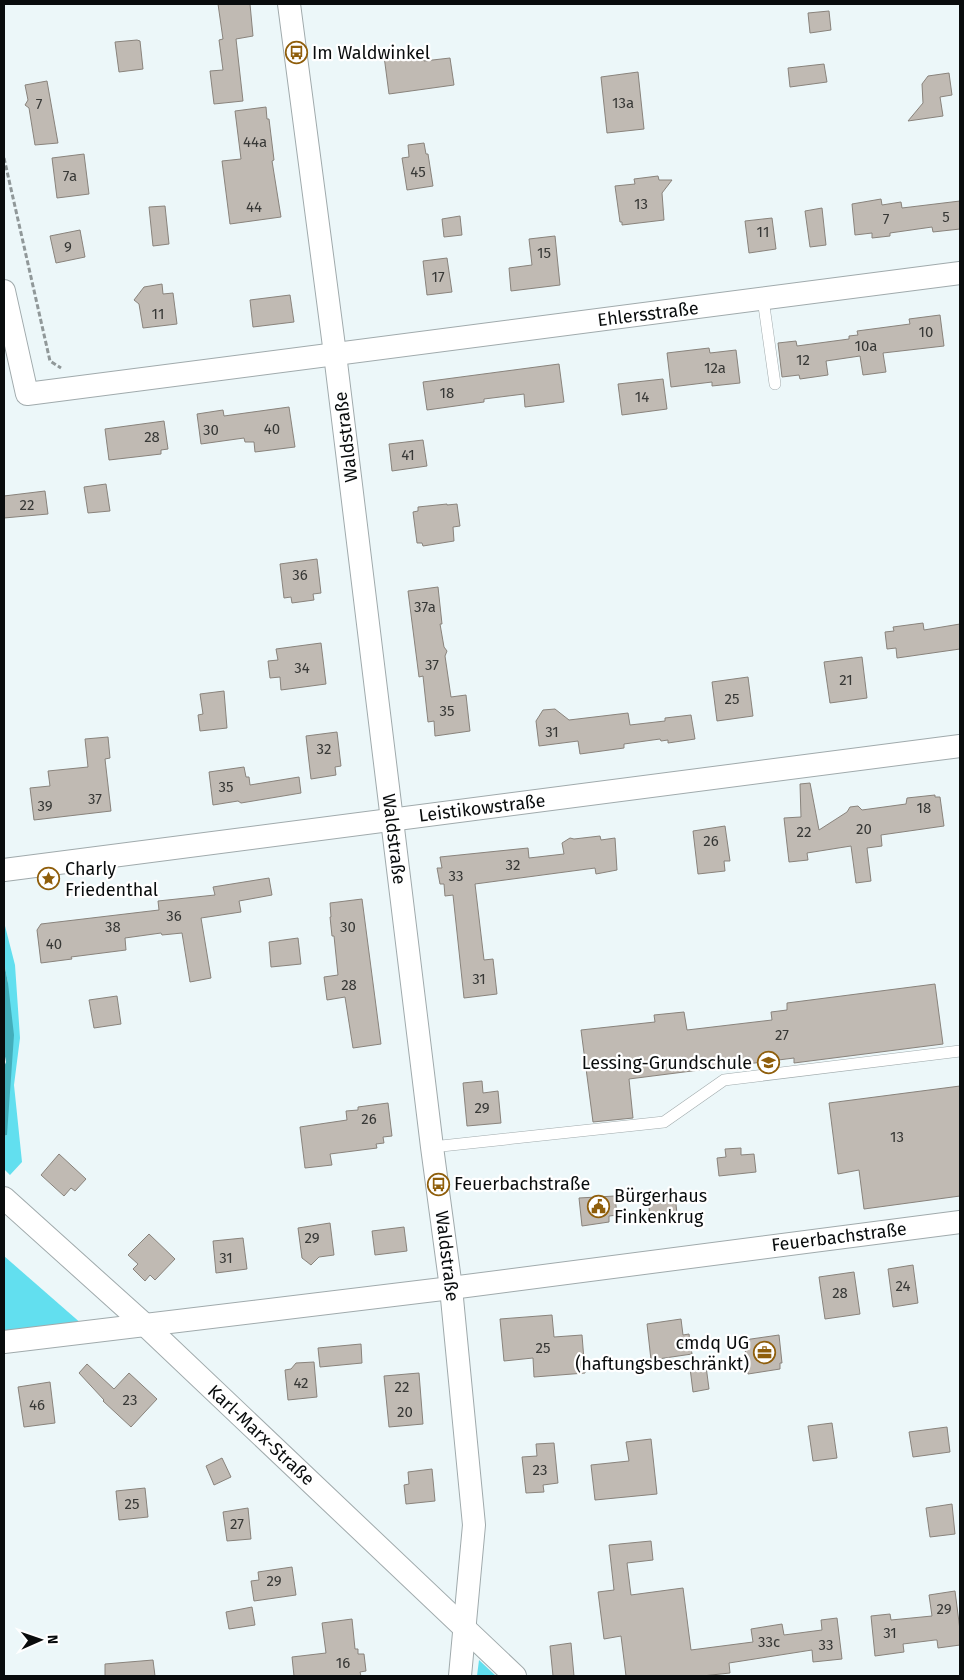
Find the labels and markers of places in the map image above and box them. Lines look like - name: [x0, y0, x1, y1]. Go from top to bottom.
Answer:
- bus stop icon: Im Waldwinkel: [284, 41, 308, 65]
- place label: Im Waldwinkel: [312, 42, 430, 64]
- place label: Charly Friedenthal: [65, 858, 158, 901]
- place icon: Charly Friedenthal: [37, 867, 61, 891]
- school or university icon: Lessing-Grundschule: [756, 1051, 780, 1075]
- place label: Lessing-Grundschule: [582, 1052, 752, 1074]
- bus stop icon: Feuerbachstraße: [426, 1172, 450, 1196]
- place label: Feuerbachstraße: [454, 1173, 590, 1195]
- place label: Bürgerhaus Finkenkrug: [614, 1185, 707, 1228]
- public building icon: Bürgerhaus Finkenkrug: [586, 1194, 610, 1218]
- place label: cmdq UG (haftungsbeschränkt): [575, 1332, 749, 1375]
- office icon: cmdq UG (haftungsbeschränkt): [753, 1341, 777, 1365]

